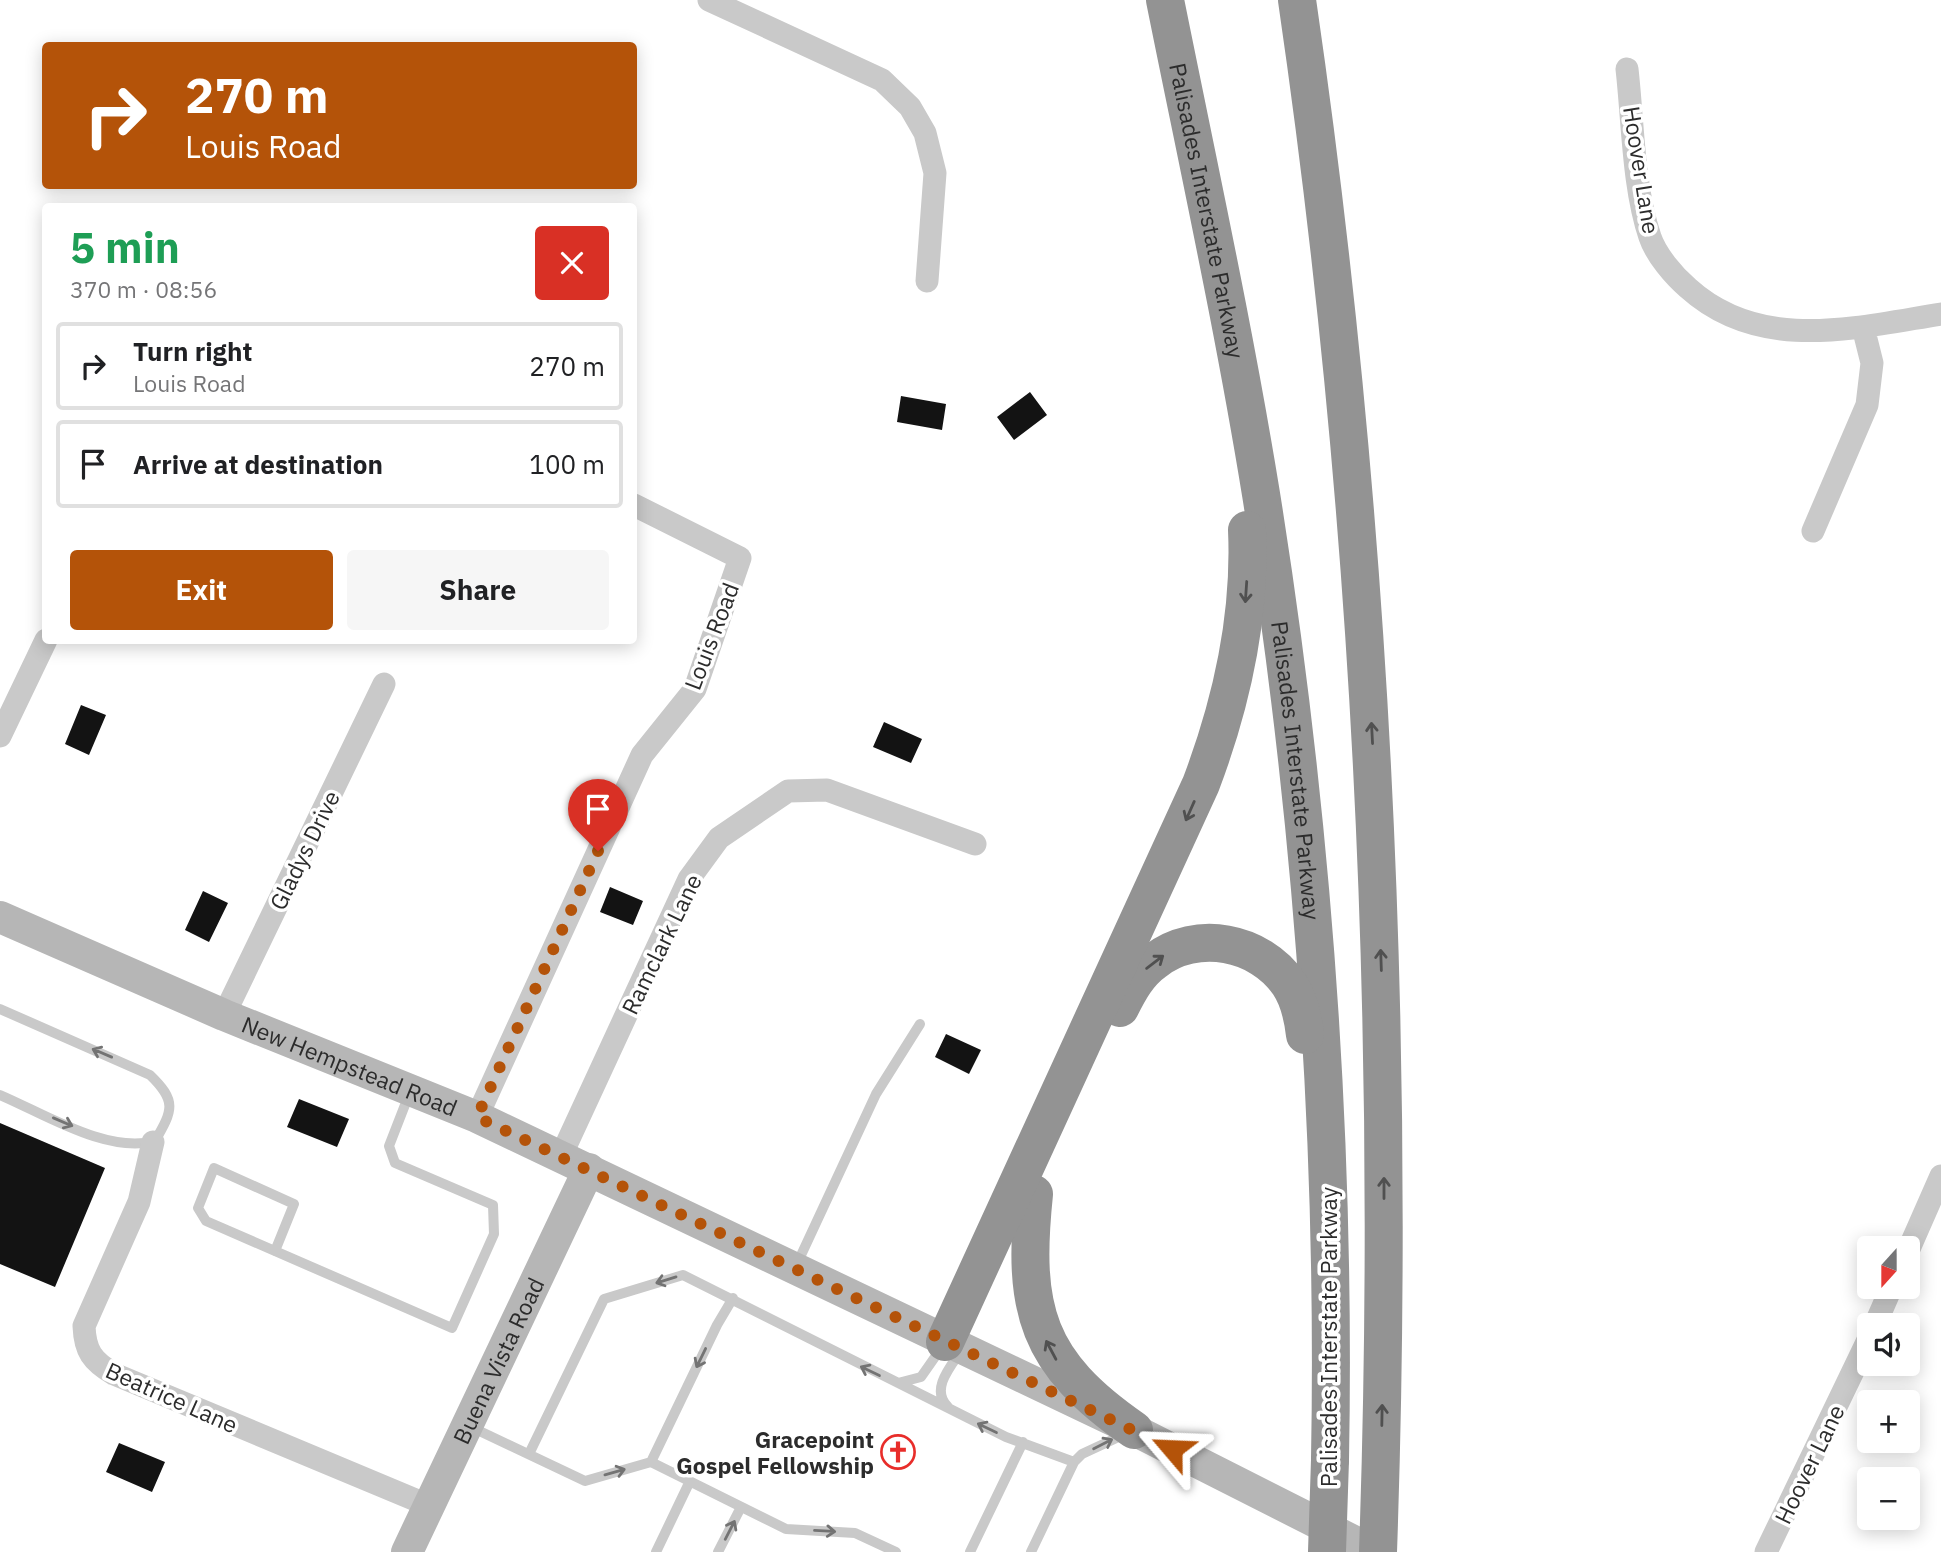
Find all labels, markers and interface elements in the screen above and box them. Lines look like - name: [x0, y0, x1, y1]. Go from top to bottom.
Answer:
- street label: Palisades Interstate Parkway: [1163, 60, 1252, 361]
- text: 270 m: [185, 63, 329, 126]
- icon: right: [70, 70, 161, 161]
- street label: Hoover Lane: [1617, 104, 1667, 236]
- text: Louis Road: [185, 125, 342, 167]
- text: 5 min: [70, 220, 180, 275]
- button: close: [535, 226, 609, 300]
- text: 370 m · 08:56: [70, 274, 217, 304]
- text: Turn right: [133, 334, 252, 368]
- icon: right: [74, 347, 112, 385]
- text: 270 m: [529, 349, 605, 383]
- text: Louis Road: [133, 368, 246, 398]
- icon: arrive: [74, 445, 112, 483]
- text: Arrive at destination: [133, 447, 383, 481]
- text: 100 m: [529, 447, 605, 481]
- button: Exit: [70, 550, 333, 630]
- button: Share: [347, 550, 609, 630]
- street label: Louis Road: [677, 578, 745, 694]
- one-way arrow: [1239, 581, 1252, 603]
- street label: Palisades Interstate Parkway: [1265, 619, 1328, 922]
- one-way arrow: [1365, 722, 1378, 745]
- pin: [568, 779, 628, 851]
- street label: Gladys Drive: [262, 785, 346, 915]
- icon: arrive: [579, 790, 617, 828]
- one-way arrow: [1183, 800, 1196, 822]
- street label: Ramclark Lane: [614, 869, 708, 1019]
- one-way arrow: [1374, 949, 1388, 972]
- one-way arrow: [1145, 954, 1164, 969]
- street label: New Hempstead Road: [237, 1009, 462, 1123]
- one-way arrow: [92, 1046, 113, 1059]
- one-way arrow: [52, 1116, 73, 1129]
- one-way arrow: [1377, 1177, 1391, 1200]
- street label: Palisades Interstate Parkway: [1313, 1186, 1343, 1487]
- north arrow: [1857, 1236, 1920, 1298]
- map controls: [1857, 1236, 1920, 1530]
- street label: Buena Vista Road: [446, 1272, 550, 1449]
- one-way arrow: [656, 1275, 678, 1287]
- button: sound: [1857, 1313, 1920, 1376]
- one-way arrow: [1043, 1340, 1057, 1360]
- one-way arrow: [693, 1347, 707, 1368]
- street label: Beatrice Lane: [101, 1355, 243, 1439]
- one-way arrow: [860, 1363, 881, 1377]
- button: +: [1857, 1390, 1920, 1453]
- street label: Hoover Lane: [1767, 1399, 1851, 1529]
- one-way arrow: [1375, 1404, 1388, 1427]
- position arrow: [1135, 1412, 1209, 1486]
- one-way arrow: [977, 1421, 998, 1434]
- place label: Gracepoint Gospel Fellowship: [676, 1424, 874, 1480]
- church icon: Gracepoint Gospel Fellowship: [879, 1433, 917, 1471]
- one-way arrow: [1092, 1436, 1113, 1450]
- one-way arrow: [603, 1465, 626, 1478]
- button: −: [1857, 1467, 1920, 1530]
- one-way arrow: [723, 1520, 737, 1541]
- one-way arrow: [814, 1525, 836, 1538]

